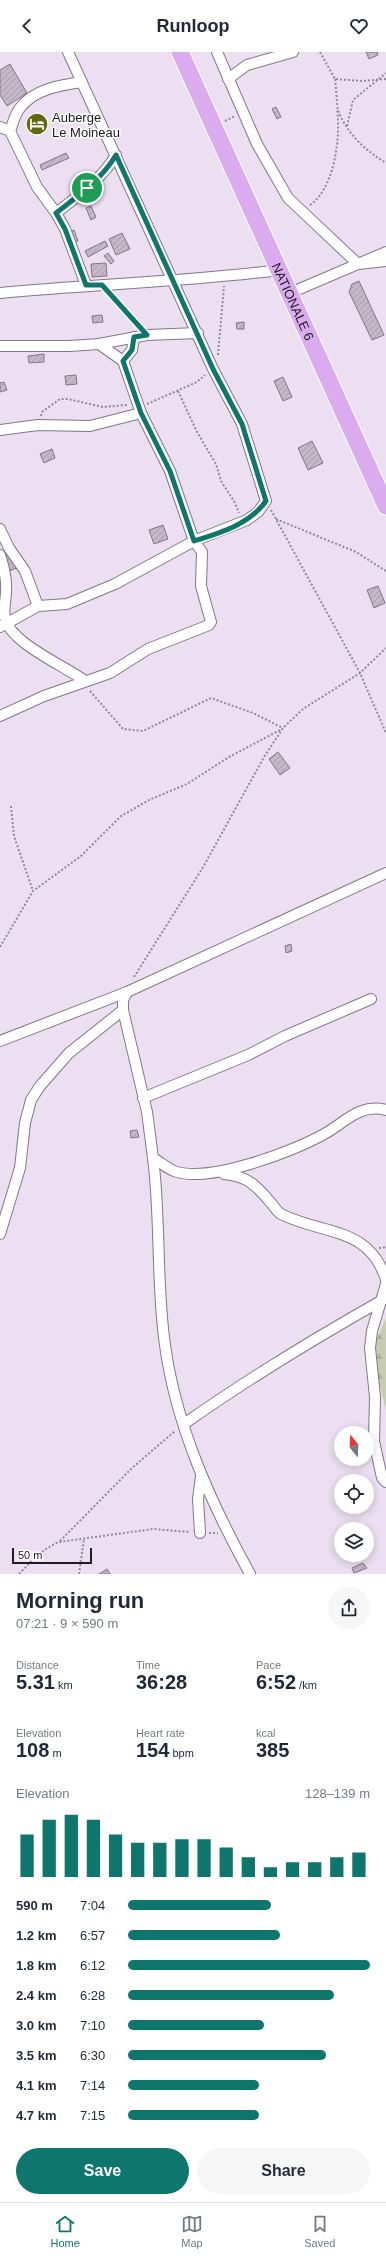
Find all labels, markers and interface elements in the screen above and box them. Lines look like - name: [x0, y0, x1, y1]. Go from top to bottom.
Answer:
- icon: back: [16, 15, 38, 37]
- icon: heart: [348, 15, 370, 37]
- text: Runloop: [157, 16, 229, 36]
- place label: Auberge Le Moineau: [52, 110, 120, 140]
- hotel icon: Auberge Le Moineau: [24, 111, 50, 137]
- pin: [70, 171, 104, 205]
- icon: arrive: [76, 177, 98, 199]
- street label: NATIONALE 6: [269, 261, 317, 343]
- north arrow: [334, 1426, 374, 1466]
- map controls: [334, 1426, 374, 1562]
- button: locate: [334, 1474, 374, 1514]
- button: layers: [334, 1522, 374, 1562]
- scale bar: [12, 1546, 92, 1565]
- text: 50 m: [18, 1549, 42, 1561]
- button: share: [328, 1587, 370, 1629]
- text: Morning run: [16, 1588, 144, 1613]
- text: 07:21 · 9 × 590 m: [16, 1616, 118, 1631]
- text: Distance: [16, 1659, 59, 1671]
- text: Time: [136, 1659, 160, 1671]
- text: Pace: [256, 1659, 281, 1671]
- text: 5.31: [16, 1671, 55, 1693]
- text: 36:28: [136, 1671, 187, 1693]
- text: 6:52: [256, 1671, 296, 1693]
- text: km: [55, 1679, 73, 1691]
- text: /km: [296, 1679, 317, 1691]
- text: Elevation: [16, 1727, 61, 1739]
- text: Heart rate: [136, 1727, 185, 1739]
- text: kcal: [256, 1727, 276, 1739]
- text: 108: [16, 1739, 49, 1761]
- text: 154: [136, 1739, 169, 1761]
- text: 385: [256, 1739, 289, 1761]
- text: m: [49, 1747, 62, 1759]
- text: bpm: [169, 1747, 194, 1759]
- text: Elevation: [16, 1786, 69, 1801]
- text: 128–139 m: [305, 1786, 370, 1801]
- text: 590 m: [16, 1898, 53, 1913]
- text: 7:04: [80, 1898, 105, 1913]
- text: 1.2 km: [16, 1928, 56, 1943]
- text: 6:57: [80, 1928, 105, 1943]
- text: 1.8 km: [16, 1958, 56, 1973]
- text: 6:12: [80, 1958, 105, 1973]
- text: 2.4 km: [16, 1988, 56, 2003]
- text: 6:28: [80, 1988, 105, 2003]
- text: 3.0 km: [16, 2018, 56, 2033]
- text: 7:10: [80, 2018, 105, 2033]
- text: 3.5 km: [16, 2048, 56, 2063]
- text: 6:30: [80, 2048, 105, 2063]
- text: 4.1 km: [16, 2078, 56, 2093]
- text: 7:14: [80, 2078, 105, 2093]
- text: 4.7 km: [16, 2108, 56, 2123]
- text: 7:15: [80, 2108, 105, 2123]
- button: Save: [16, 2148, 189, 2194]
- button: Share: [197, 2148, 370, 2194]
- tab: Home: [51, 2213, 80, 2249]
- tab: Map: [181, 2213, 203, 2249]
- tab: Saved: [304, 2213, 335, 2249]

